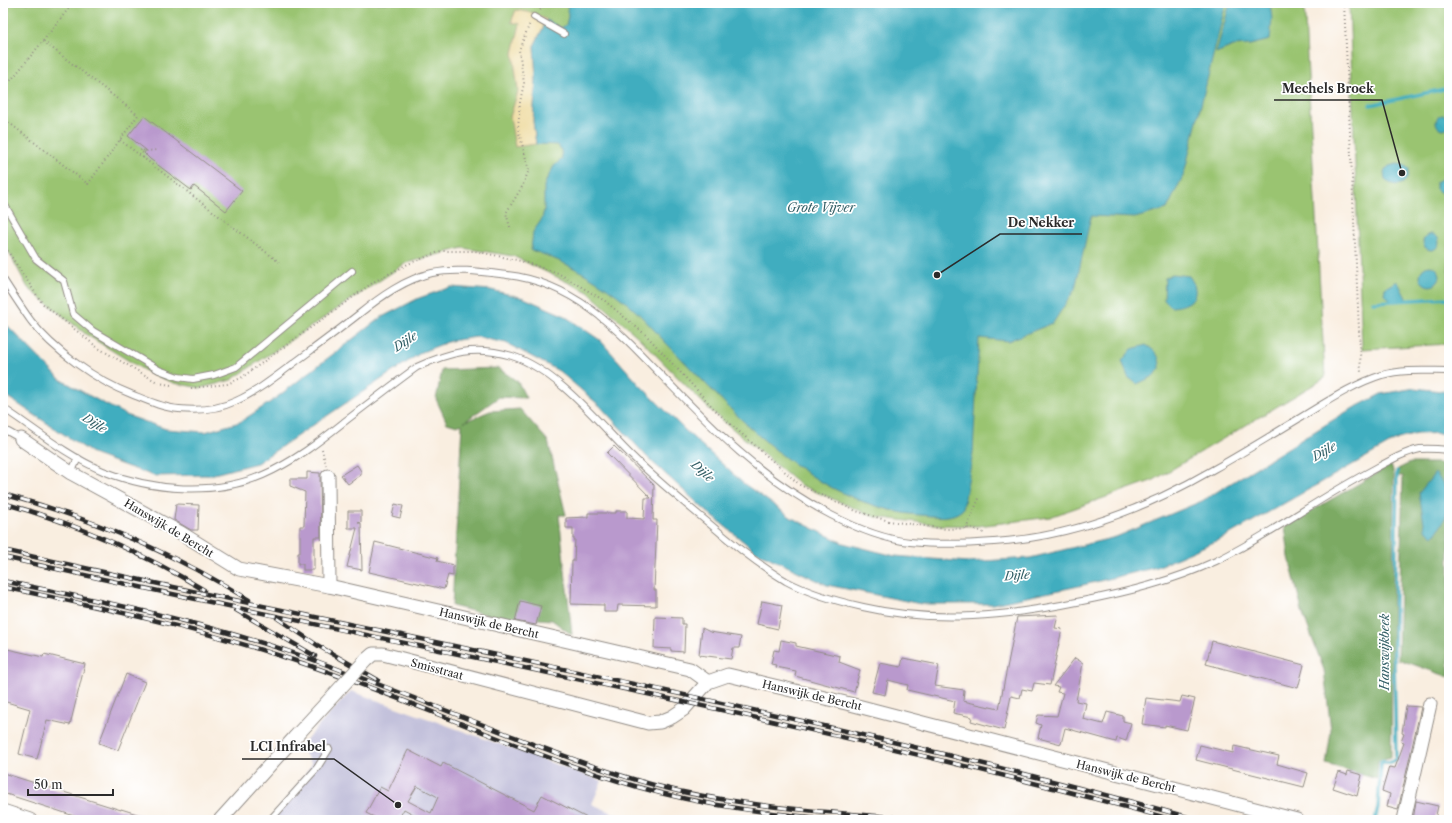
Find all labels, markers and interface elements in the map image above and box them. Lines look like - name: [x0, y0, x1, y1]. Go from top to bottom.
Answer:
- callout: Mechels Broek: [1274, 76, 1382, 100]
- text: Mechels Broek: [1282, 81, 1375, 96]
- water label: Grote Vijver: [787, 200, 856, 215]
- callout: De Nekker: [1000, 210, 1082, 234]
- text: De Nekker: [1008, 215, 1074, 230]
- water label: Dijle: [389, 327, 421, 355]
- water label: Dijle: [79, 409, 111, 437]
- water label: Dijle: [1308, 438, 1340, 464]
- water label: Dijle: [688, 456, 718, 486]
- street label: Hanswijk de Bercht: [122, 496, 216, 560]
- water label: Dijle: [1003, 566, 1031, 584]
- street label: Hanswijk de Bercht: [438, 605, 540, 641]
- water label: Hanswijkbeek: [1377, 613, 1392, 691]
- street label: Smisstraat: [409, 655, 465, 683]
- street label: Hanswijk de Bercht: [761, 677, 863, 713]
- callout: LCI Infrabel: [242, 735, 334, 759]
- text: LCI Infrabel: [250, 739, 326, 754]
- street label: Hanswijk de Bercht: [1075, 757, 1177, 795]
- scale bar: [28, 771, 113, 797]
- text: 50 m: [34, 777, 63, 792]

